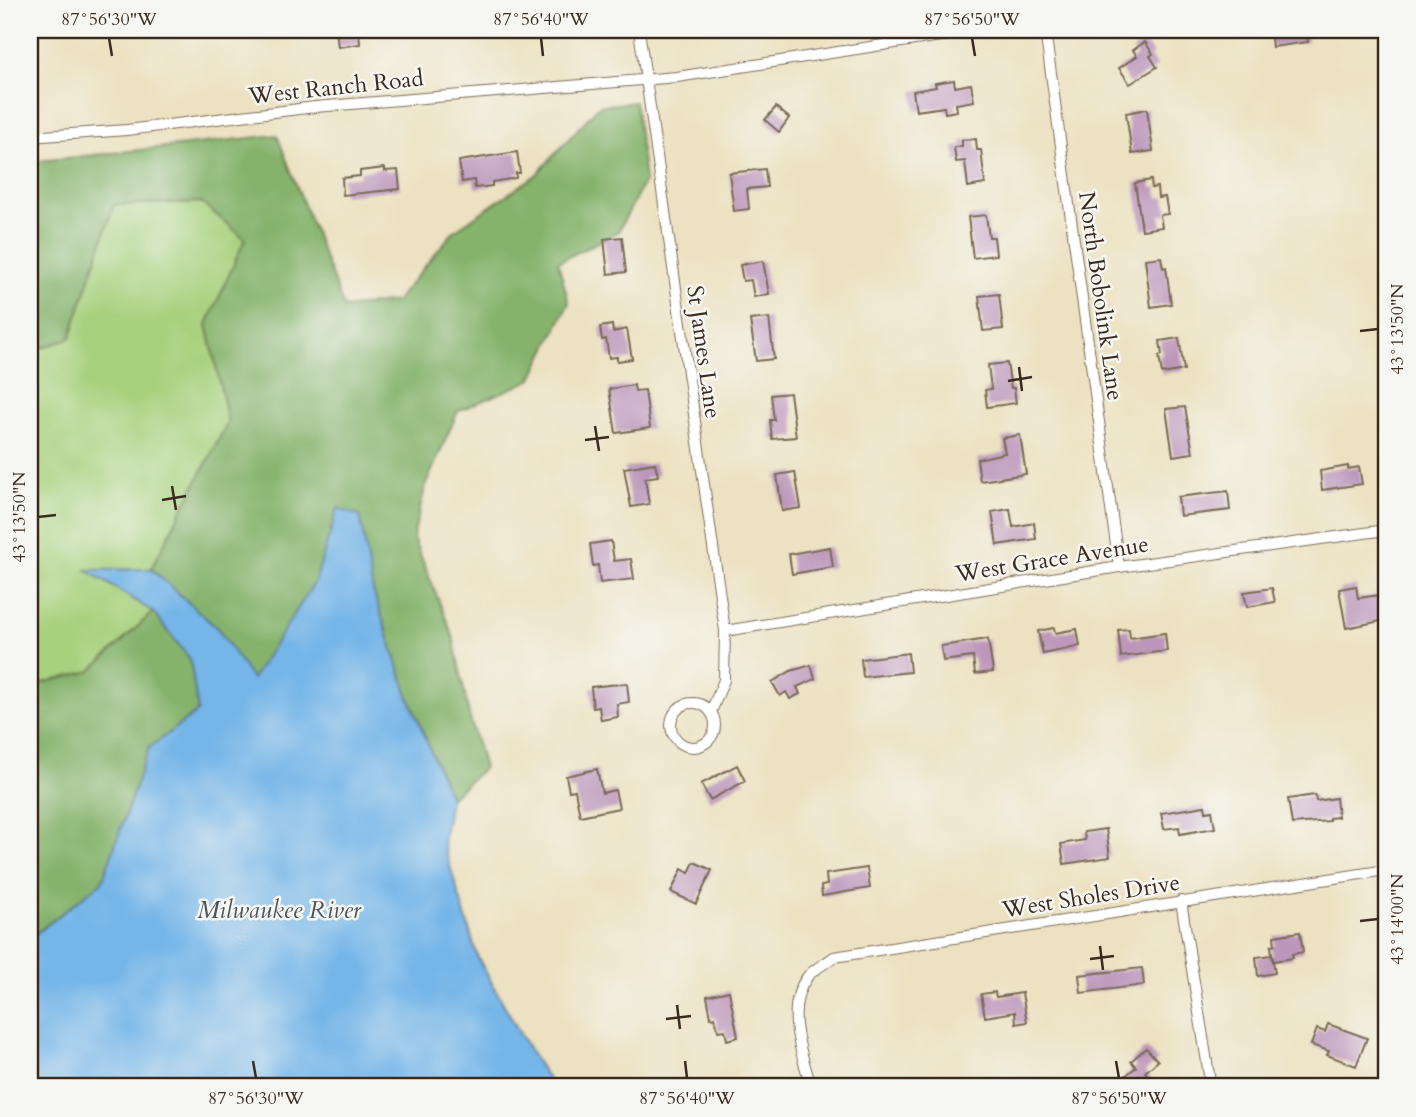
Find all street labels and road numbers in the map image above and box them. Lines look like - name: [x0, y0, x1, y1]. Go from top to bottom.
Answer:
- street label: West Ranch Road: [246, 62, 426, 112]
- street label: North Bobolink Lane: [1071, 190, 1131, 402]
- street label: St James Lane: [679, 284, 729, 420]
- street label: West Grace Avenue: [952, 528, 1151, 590]
- street label: West Sholes Drive: [999, 867, 1182, 925]

